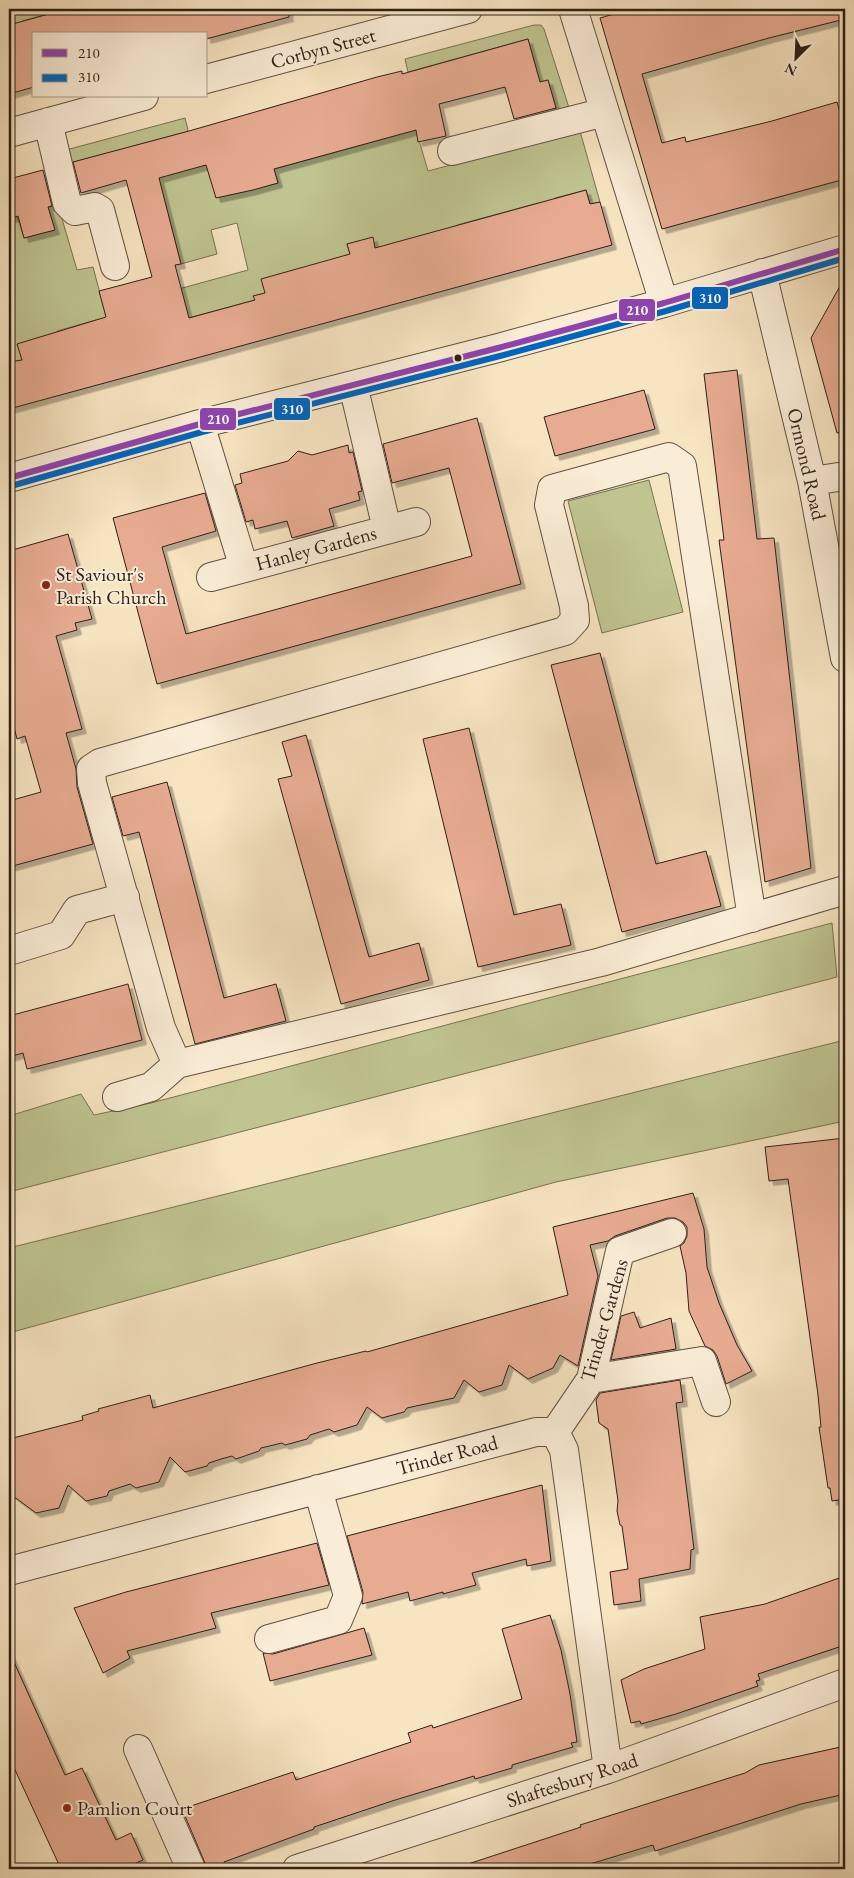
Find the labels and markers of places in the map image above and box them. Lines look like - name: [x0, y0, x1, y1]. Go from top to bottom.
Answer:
- unlabelled marker: [453, 353, 463, 363]
- place label: St Saviour's Parish Church: [56, 561, 167, 610]
- marker: St Saviour's Parish Church: [40, 579, 52, 591]
- place label: Pamlion Court: [77, 1795, 193, 1821]
- marker: Pamlion Court: [61, 1802, 73, 1814]

